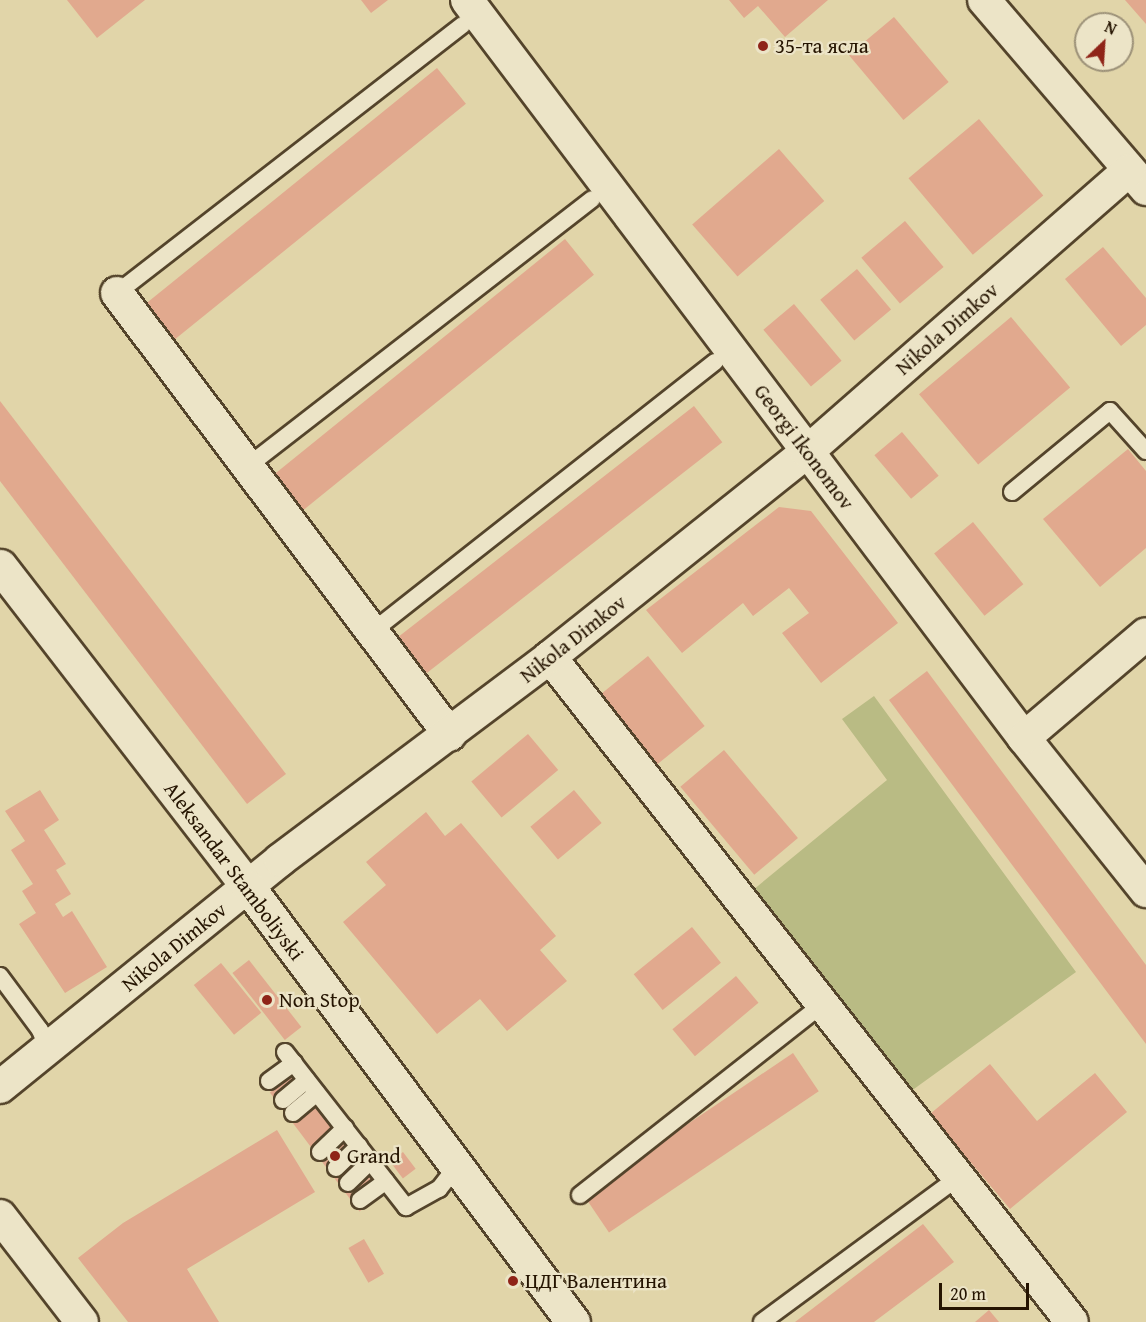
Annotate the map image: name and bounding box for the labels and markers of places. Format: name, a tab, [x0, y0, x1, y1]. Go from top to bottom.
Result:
place label: 35-та ясла	[775, 33, 869, 59]
marker: 35-та ясла	[756, 39, 770, 53]
place label: Non Stop	[279, 987, 360, 1013]
marker: Non Stop	[260, 993, 274, 1007]
place label: Grand	[347, 1143, 401, 1169]
marker: Grand	[328, 1149, 342, 1163]
place label: ЦДГ Валентина	[525, 1268, 667, 1294]
marker: ЦДГ Валентина	[506, 1274, 520, 1288]

